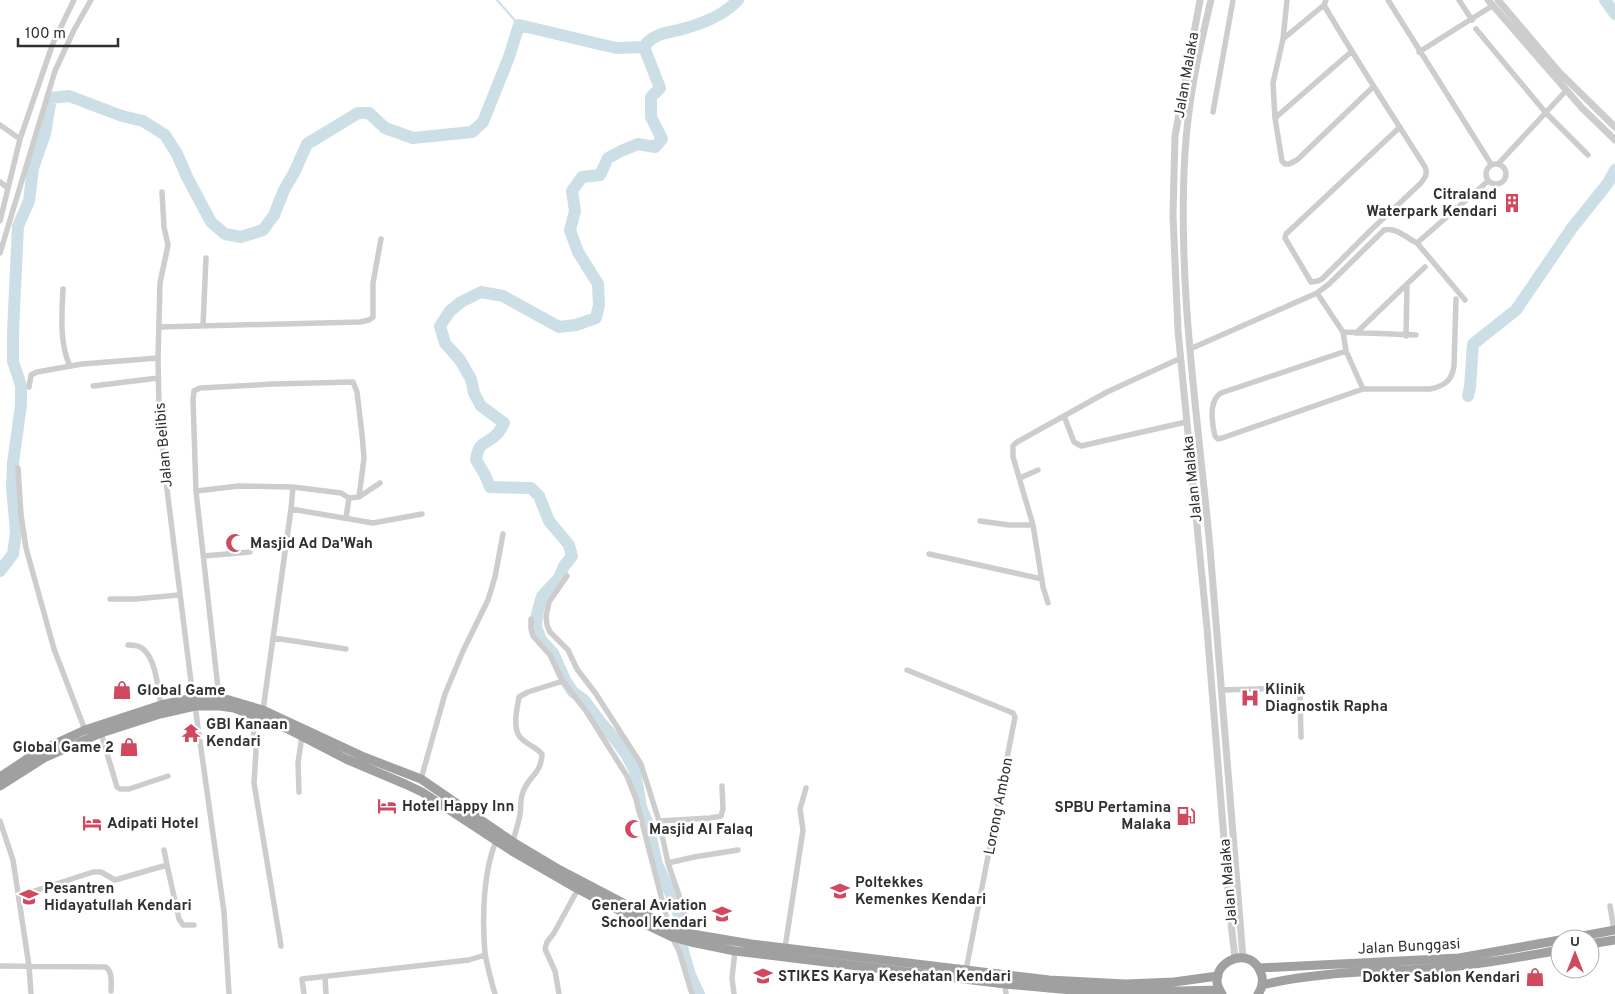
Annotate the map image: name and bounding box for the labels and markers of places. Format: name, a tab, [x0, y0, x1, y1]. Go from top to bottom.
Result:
place label: Citraland Waterpark Kendari	[1366, 186, 1497, 222]
building icon: Citraland Waterpark Kendari	[1501, 192, 1523, 214]
mosque icon: Masjid Ad Da'Wah	[224, 532, 246, 554]
place label: Masjid Ad Da'Wah	[250, 535, 373, 554]
shop icon: Global Game	[111, 679, 133, 701]
place label: Klinik Diagnostik Rapha	[1265, 681, 1388, 717]
place label: Global Game	[137, 682, 226, 701]
hospital icon: Klinik Diagnostik Rapha	[1239, 687, 1261, 709]
place label: GBI Kanaan Kendari	[206, 716, 288, 752]
temple icon: GBI Kanaan Kendari	[180, 722, 202, 744]
shop icon: Global Game 2	[118, 736, 140, 758]
place label: Global Game 2	[13, 739, 114, 758]
hotel icon: Hotel Happy Inn	[376, 795, 398, 817]
place label: Hotel Happy Inn	[402, 798, 514, 817]
place label: SPBU Pertamina Malaka	[1055, 799, 1171, 835]
fuel station icon: SPBU Pertamina Malaka	[1175, 805, 1197, 827]
hotel icon: Adipati Hotel	[81, 812, 103, 834]
place label: Adipati Hotel	[107, 815, 199, 834]
mosque icon: Masjid Al Falaq	[623, 818, 645, 840]
place label: Masjid Al Falaq	[649, 821, 753, 840]
place label: Poltekkes Kemenkes Kendari	[855, 874, 986, 910]
place label: Pesantren Hidayatullah Kendari	[44, 880, 192, 916]
school or university icon: Poltekkes Kemenkes Kendari	[829, 880, 851, 902]
school or university icon: Pesantren Hidayatullah Kendari	[18, 886, 40, 908]
place label: General Aviation School Kendari	[591, 897, 707, 933]
school or university icon: General Aviation School Kendari	[711, 903, 733, 925]
school or university icon: STIKES Karya Kesehatan Kendari	[752, 965, 774, 987]
shop icon: Dokter Sablon Kendari	[1524, 966, 1546, 988]
place label: STIKES Karya Kesehatan Kendari	[778, 968, 1011, 987]
place label: Dokter Sablon Kendari	[1362, 969, 1520, 988]

